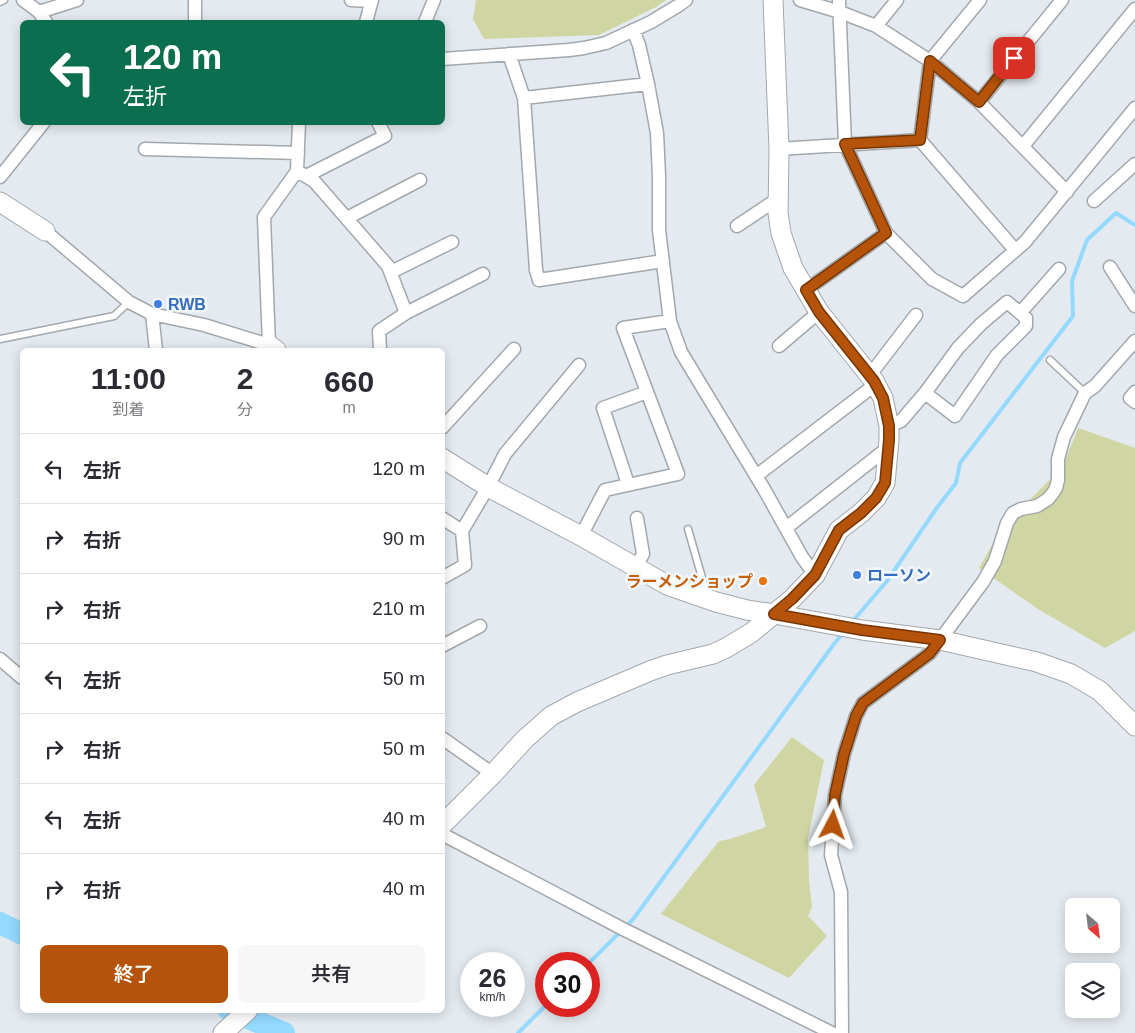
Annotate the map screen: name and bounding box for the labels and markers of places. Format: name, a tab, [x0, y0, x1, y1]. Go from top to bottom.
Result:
pin	[993, 37, 1035, 79]
place label: RWB	[168, 296, 206, 313]
marker: RWB	[152, 298, 164, 310]
place label: ローソン	[867, 567, 931, 584]
marker: ローソン	[851, 569, 863, 581]
place label: ラーメンショップ	[626, 573, 753, 590]
marker: ラーメンショップ	[757, 575, 769, 587]

